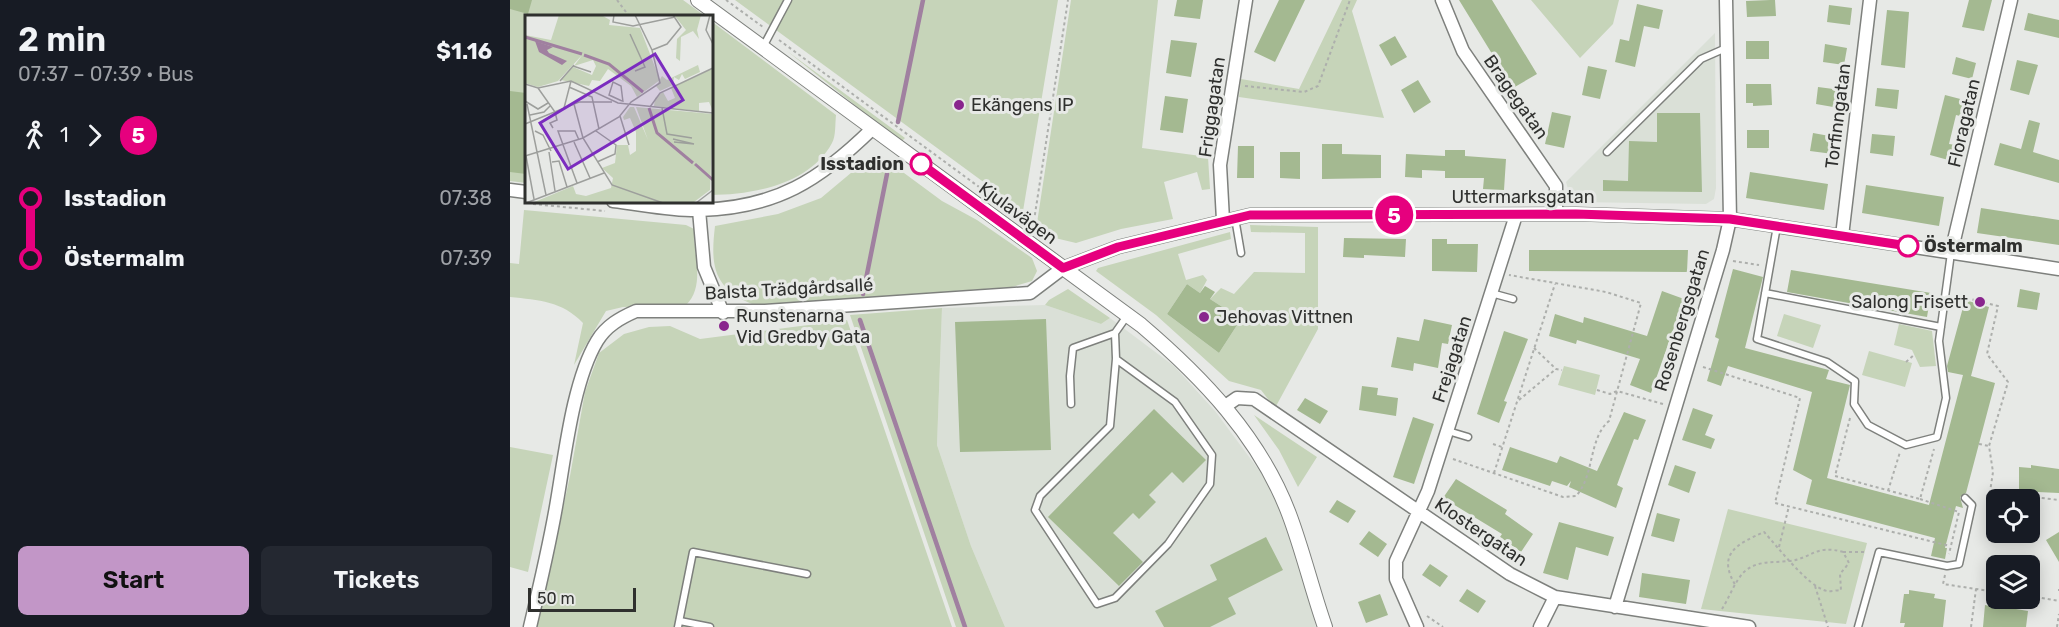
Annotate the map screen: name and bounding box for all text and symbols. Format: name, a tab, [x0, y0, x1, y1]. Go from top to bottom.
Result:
inset map	[525, 15, 712, 202]
text: 2 min	[18, 20, 106, 59]
text: $1.16	[436, 38, 492, 65]
street label: Bragegatan	[1479, 51, 1553, 143]
street label: Friggagatan	[1194, 55, 1230, 159]
text: 07:37 – 07:39 · Bus	[18, 62, 194, 86]
street label: Torfinngatan	[1821, 62, 1855, 170]
street label: Floragatan	[1943, 77, 1985, 169]
place label: Ekängens IP	[971, 94, 1074, 116]
marker: Ekängens IP	[952, 98, 966, 112]
icon: walk	[18, 119, 51, 152]
icon: forward	[78, 119, 111, 152]
text: 1	[60, 123, 69, 147]
text: 5	[132, 123, 145, 148]
place label: Isstadion	[820, 153, 904, 175]
marker: Isstadion	[910, 153, 932, 175]
street label: Kjulavägen	[974, 177, 1062, 249]
text: Isstadion	[64, 185, 166, 212]
text: 07:38	[439, 186, 492, 210]
street label: Uttermarksgatan	[1451, 186, 1595, 208]
line badge: 5	[1374, 196, 1414, 234]
text: 5	[1387, 203, 1401, 228]
marker: Östermalm	[1897, 235, 1919, 257]
place label: Östermalm	[1924, 235, 2023, 257]
text: Östermalm	[64, 245, 185, 272]
text: 07:39	[440, 246, 492, 270]
street label: Rosenbergsgatan	[1650, 246, 1714, 394]
street label: Balsta Trädgårdsallé	[704, 274, 874, 304]
place label: Salong Frisett	[1851, 291, 1968, 313]
marker: Salong Frisett	[1973, 295, 1987, 309]
place label: Runstenarna Vid Gredby Gata	[736, 305, 870, 348]
place label: Jehovas Vittnen	[1216, 306, 1353, 328]
marker: Jehovas Vittnen	[1197, 310, 1211, 324]
street label: Frejagatan	[1428, 313, 1476, 405]
marker: Runstenarna Vid Gredby Gata	[717, 319, 731, 333]
map controls	[1986, 489, 2040, 609]
button: locate	[1986, 489, 2040, 543]
street label: Klostergatan	[1431, 493, 1531, 571]
button: Start	[18, 546, 249, 615]
button: Tickets	[261, 546, 492, 615]
button: layers	[1986, 555, 2040, 609]
scale bar	[528, 585, 636, 612]
text: 50 m	[537, 589, 575, 608]

